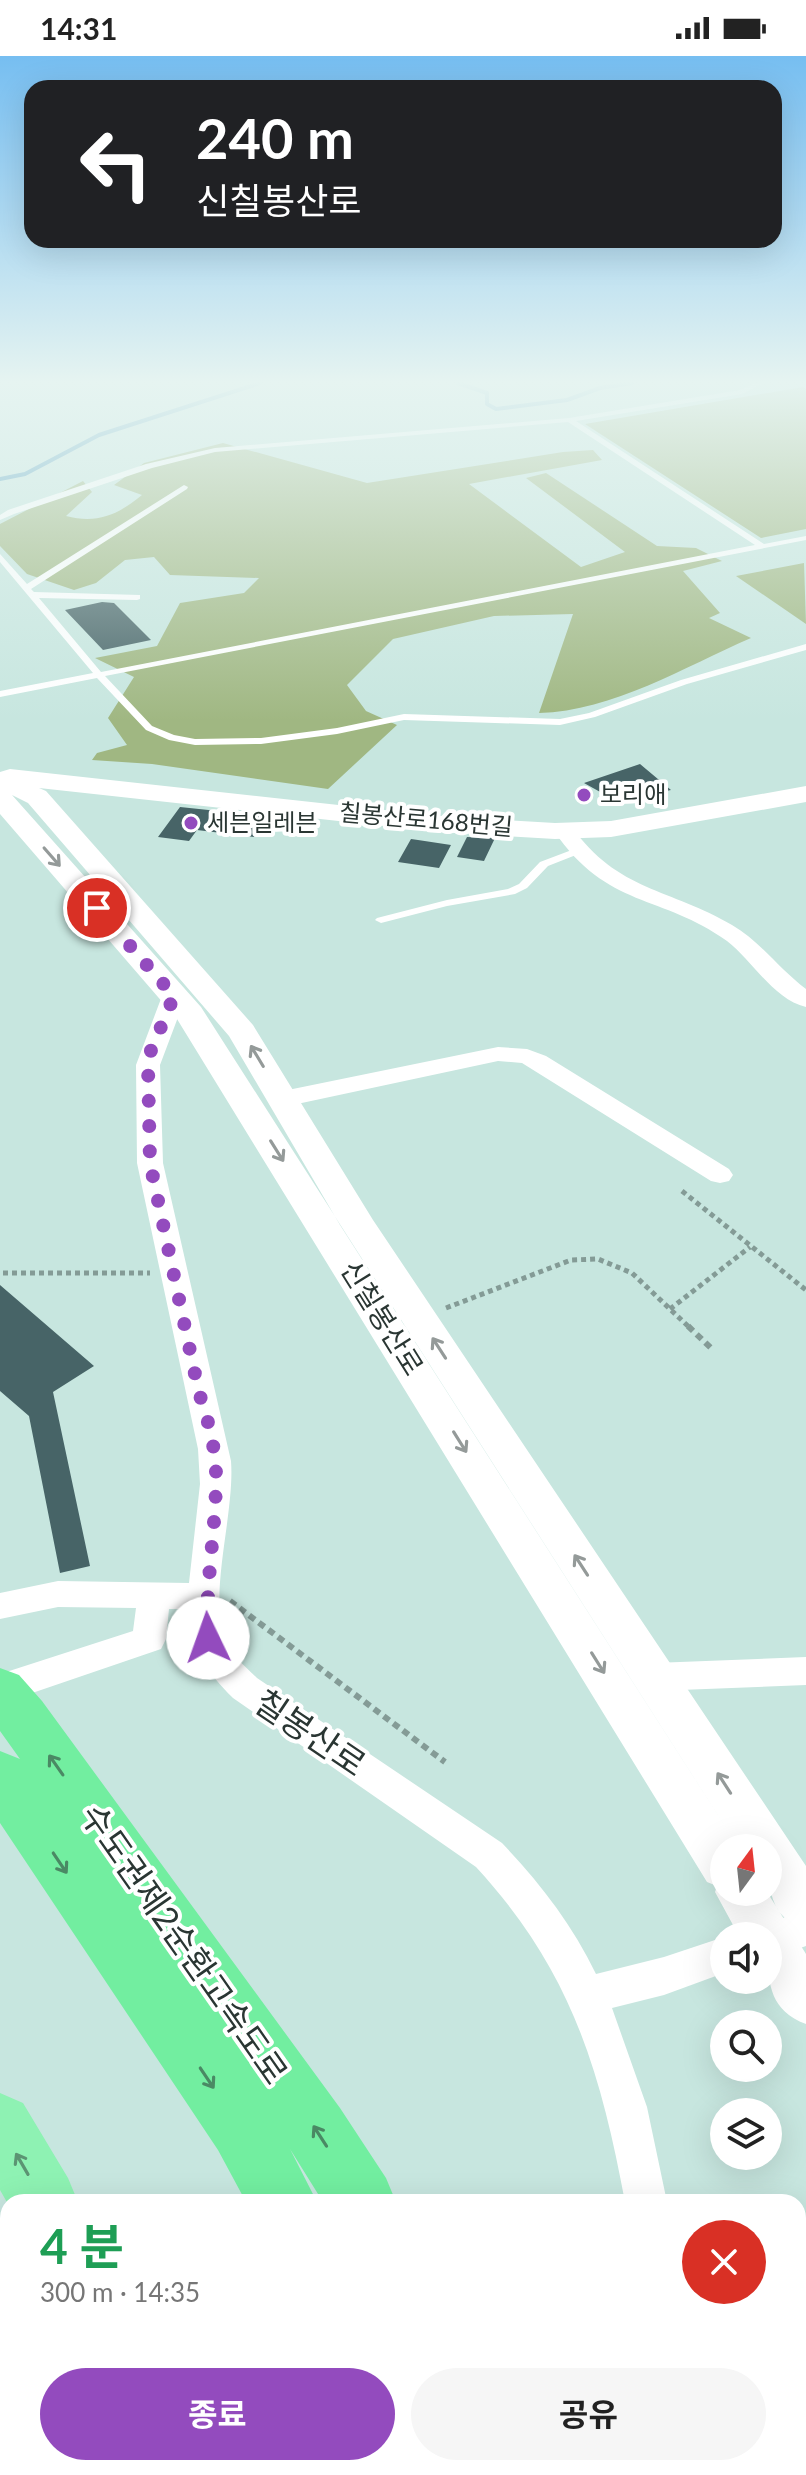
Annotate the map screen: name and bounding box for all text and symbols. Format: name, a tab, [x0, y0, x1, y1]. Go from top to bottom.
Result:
text: 14:31	[40, 10, 117, 46]
text: 240 m	[196, 104, 354, 171]
icon: left	[64, 112, 168, 216]
text: 신칠봉산로	[196, 178, 362, 222]
place label: 보리애	[600, 779, 666, 808]
marker: 보리애	[575, 786, 593, 804]
street label: 칠봉산로168번길	[338, 796, 514, 841]
place label: 세븐일레븐	[207, 807, 317, 836]
marker: 세븐일레븐	[182, 814, 200, 832]
one-way arrow	[42, 846, 60, 866]
pin	[63, 874, 131, 942]
icon: arrive	[75, 886, 119, 930]
one-way arrow	[249, 1045, 265, 1068]
one-way arrow	[268, 1140, 285, 1162]
street label: 신칠봉산로	[334, 1254, 431, 1381]
one-way arrow	[430, 1337, 446, 1360]
one-way arrow	[453, 1430, 469, 1453]
one-way arrow	[573, 1555, 589, 1577]
position arrow	[166, 1596, 250, 1680]
one-way arrow	[590, 1651, 606, 1674]
street label: 칠봉산로	[248, 1680, 374, 1784]
one-way arrow	[48, 1754, 64, 1776]
one-way arrow	[715, 1772, 732, 1794]
street label: 수도권제2순환고속도로	[73, 1795, 297, 2091]
north arrow	[710, 1834, 782, 1906]
map controls	[710, 1834, 782, 2170]
one-way arrow	[52, 1852, 68, 1874]
button: sound	[710, 1922, 782, 1994]
button: search	[710, 2010, 782, 2082]
one-way arrow	[199, 2066, 215, 2088]
button: layers	[710, 2098, 782, 2170]
one-way arrow	[312, 2126, 329, 2148]
one-way arrow	[14, 2153, 30, 2176]
text: 4 분	[40, 2217, 124, 2274]
button: close	[682, 2220, 766, 2304]
text: 300 m · 14:35	[40, 2276, 200, 2308]
button: 종료	[40, 2368, 395, 2460]
button: 공유	[411, 2368, 766, 2460]

